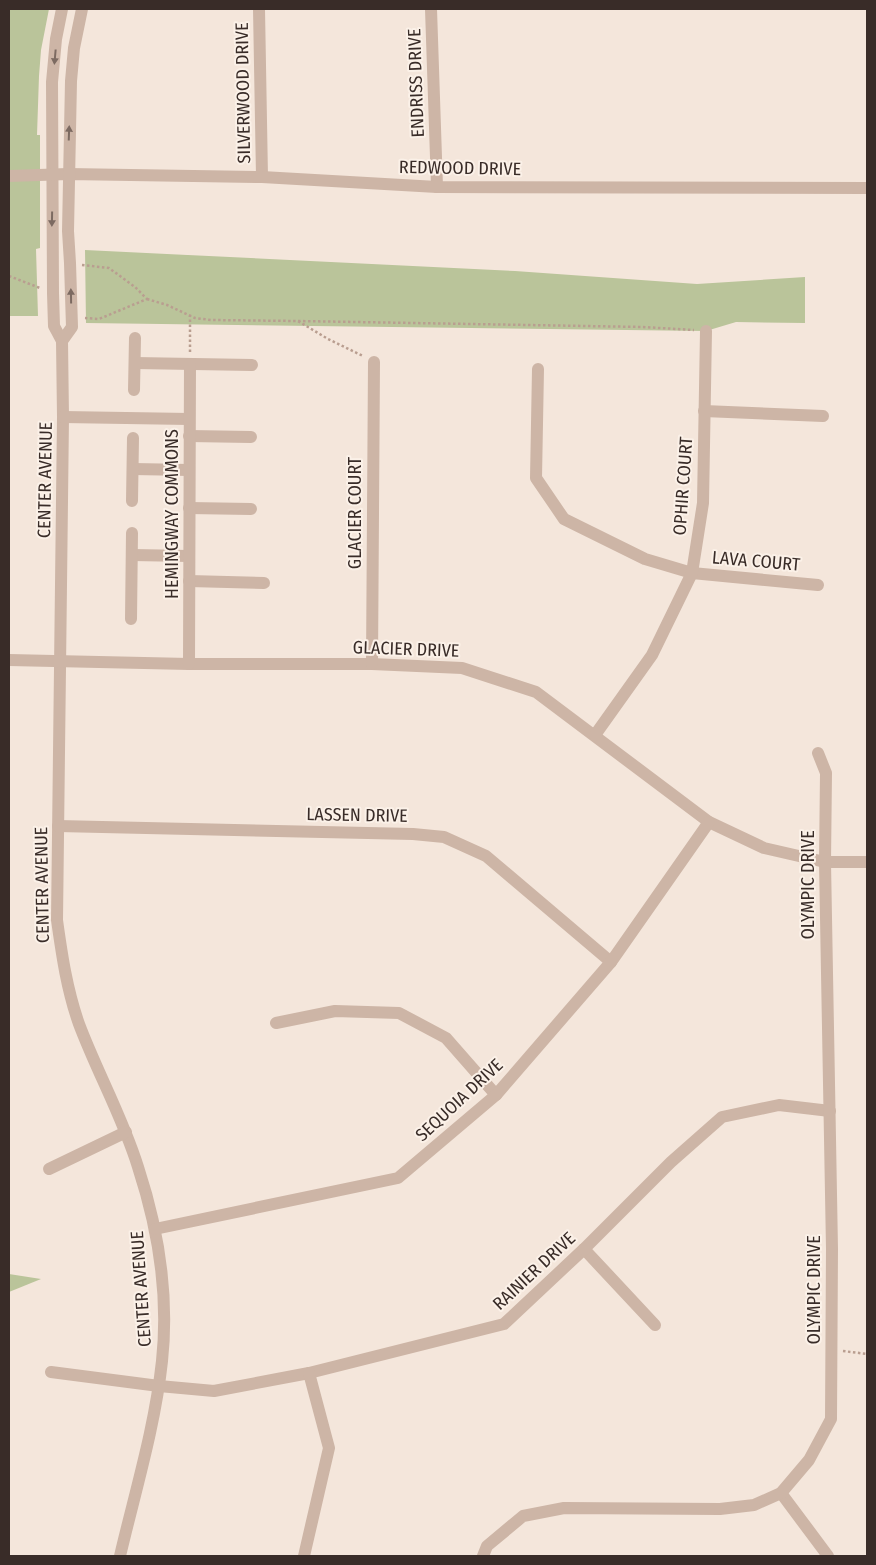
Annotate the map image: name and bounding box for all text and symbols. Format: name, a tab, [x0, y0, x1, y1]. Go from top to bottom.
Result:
street label: SILVERWOOD DRIVE	[231, 22, 255, 164]
street label: ENDRISS DRIVE	[403, 28, 429, 138]
one-way arrow	[50, 49, 58, 65]
one-way arrow	[66, 125, 74, 141]
street label: REDWOOD DRIVE	[399, 156, 521, 180]
one-way arrow	[48, 212, 56, 228]
one-way arrow	[67, 287, 75, 303]
street label: CENTER AVENUE	[33, 422, 57, 538]
street label: HEMINGWAY COMMONS	[161, 429, 183, 599]
street label: OPHIR COURT	[669, 435, 697, 536]
street label: GLACIER COURT	[344, 456, 366, 569]
street label: LAVA COURT	[711, 546, 802, 576]
street label: GLACIER DRIVE	[352, 636, 460, 662]
street label: LASSEN DRIVE	[306, 803, 408, 827]
street label: CENTER AVENUE	[30, 827, 54, 943]
street label: OLYMPIC DRIVE	[797, 830, 819, 940]
street label: SEQUOIA DRIVE	[411, 1054, 507, 1146]
street label: RAINIER DRIVE	[488, 1227, 580, 1315]
street label: CENTER AVENUE	[126, 1230, 156, 1348]
street label: OLYMPIC DRIVE	[803, 1235, 825, 1345]

